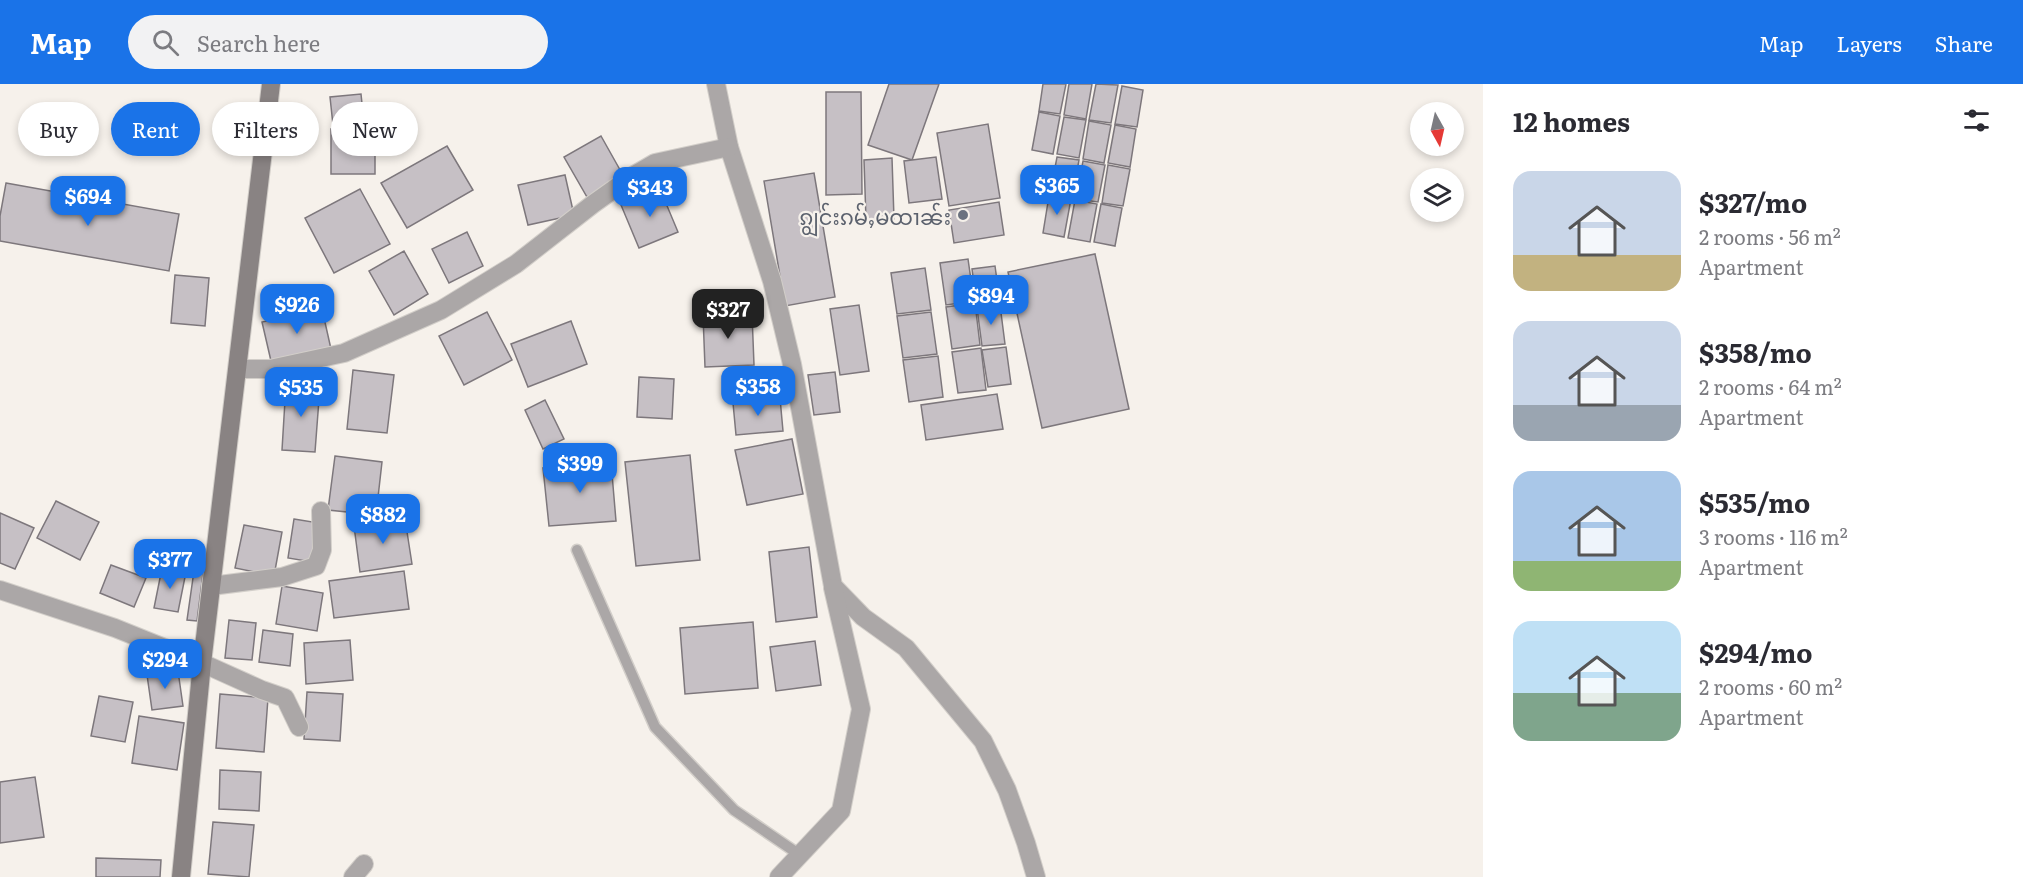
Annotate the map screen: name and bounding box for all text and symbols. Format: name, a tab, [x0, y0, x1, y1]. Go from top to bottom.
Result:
search box	[128, 15, 548, 69]
text: Map	[30, 21, 92, 63]
icon: search	[149, 26, 182, 59]
text: Search here	[197, 26, 320, 59]
text: Map	[1759, 27, 1804, 58]
text: Layers	[1837, 27, 1902, 58]
text: Share	[1935, 27, 1993, 58]
text: 12 homes	[1513, 101, 1630, 140]
chip: Buy	[18, 102, 99, 156]
chip: Rent	[111, 102, 200, 156]
chip: Filters	[212, 102, 319, 156]
chip: New	[331, 102, 418, 156]
north arrow	[1410, 102, 1464, 156]
map controls	[1410, 102, 1464, 222]
icon: filters	[1960, 104, 1993, 137]
pin: $365	[1021, 165, 1093, 216]
pin: $343	[614, 167, 686, 218]
button: layers	[1410, 168, 1464, 222]
text: $365	[1034, 169, 1080, 199]
text: $343	[627, 171, 673, 201]
pin: $694	[52, 176, 124, 227]
text: $694	[64, 180, 112, 210]
text: $327/mo	[1699, 182, 1807, 221]
icon: home	[1561, 195, 1633, 267]
place label: ၵျွင်းၵမ်ႇမထၢၼ်း	[799, 200, 951, 237]
marker: ၵျွင်းၵမ်ႇမထၢၼ်း	[956, 208, 970, 222]
text: 2 rooms · 56 m²	[1699, 221, 1841, 251]
text: Apartment	[1699, 251, 1804, 281]
pin: $894	[955, 275, 1027, 326]
text: $894	[967, 279, 1015, 309]
pin: $926	[261, 284, 333, 335]
text: $926	[274, 288, 320, 318]
pin: $327	[692, 289, 764, 340]
text: $327	[706, 293, 750, 323]
text: $358/mo	[1699, 332, 1812, 371]
icon: home	[1561, 345, 1633, 417]
pin: $358	[722, 366, 794, 417]
pin: $535	[265, 367, 337, 418]
text: $358	[735, 370, 781, 400]
text: $535	[279, 371, 323, 401]
text: 2 rooms · 64 m²	[1699, 371, 1842, 401]
text: Apartment	[1699, 401, 1804, 431]
pin: $399	[544, 443, 616, 494]
text: $399	[557, 447, 603, 477]
text: $535/mo	[1699, 482, 1810, 521]
pin: $882	[347, 494, 419, 545]
icon: home	[1561, 495, 1633, 567]
text: $882	[360, 498, 406, 528]
text: 3 rooms · 116 m²	[1699, 521, 1848, 551]
pin: $377	[134, 539, 206, 590]
text: $377	[148, 543, 192, 573]
text: Apartment	[1699, 551, 1804, 581]
text: $294/mo	[1699, 632, 1812, 671]
pin: $294	[129, 639, 201, 690]
text: $294	[142, 643, 188, 673]
icon: home	[1561, 645, 1633, 717]
text: 2 rooms · 60 m²	[1699, 671, 1842, 701]
text: Apartment	[1699, 701, 1804, 731]

